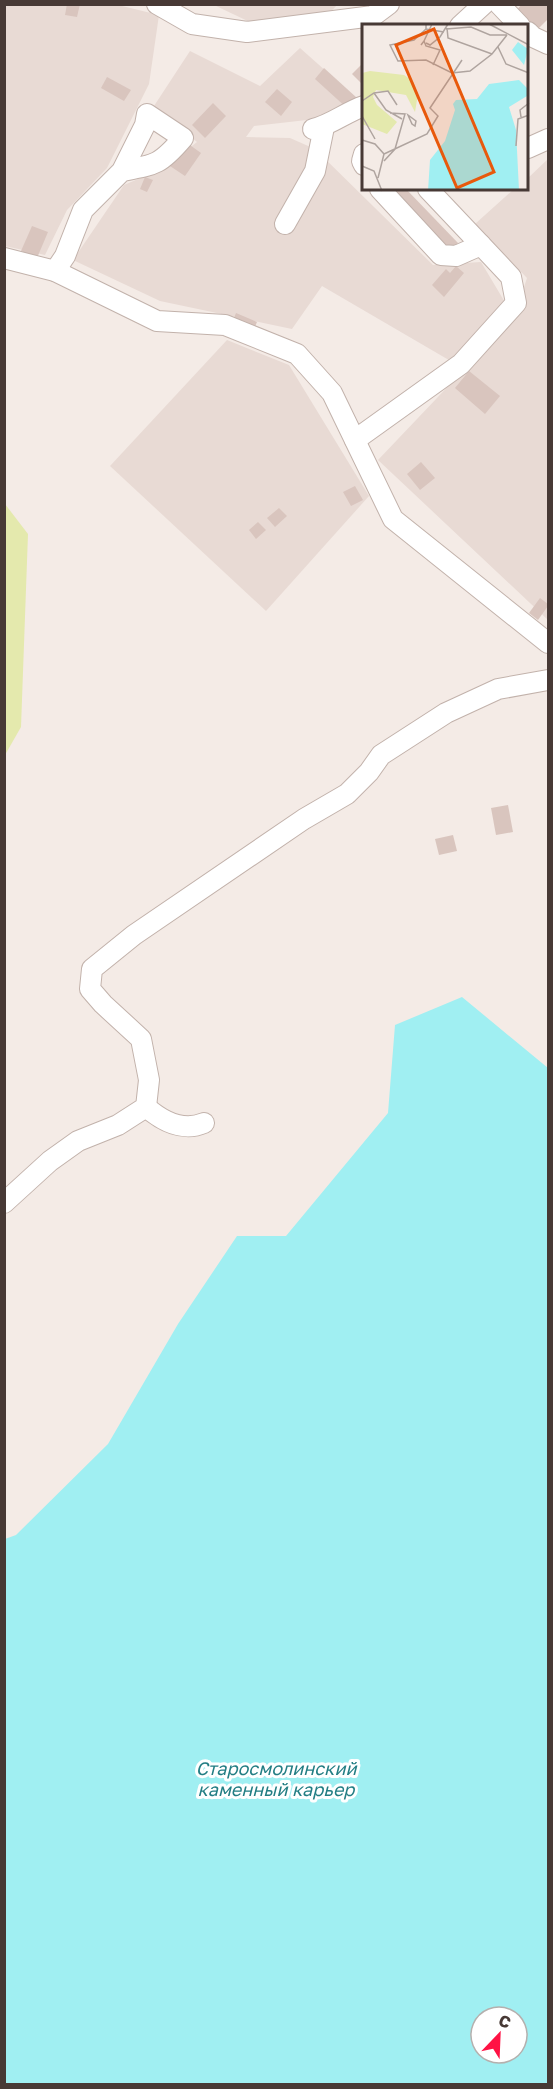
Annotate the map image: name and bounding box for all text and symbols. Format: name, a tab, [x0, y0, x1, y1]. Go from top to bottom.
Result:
inset map	[362, 24, 529, 190]
water label: Старосмолинский каменный карьер	[196, 1757, 357, 1800]
north arrow	[469, 2005, 529, 2065]
text: С	[496, 2010, 514, 2033]

